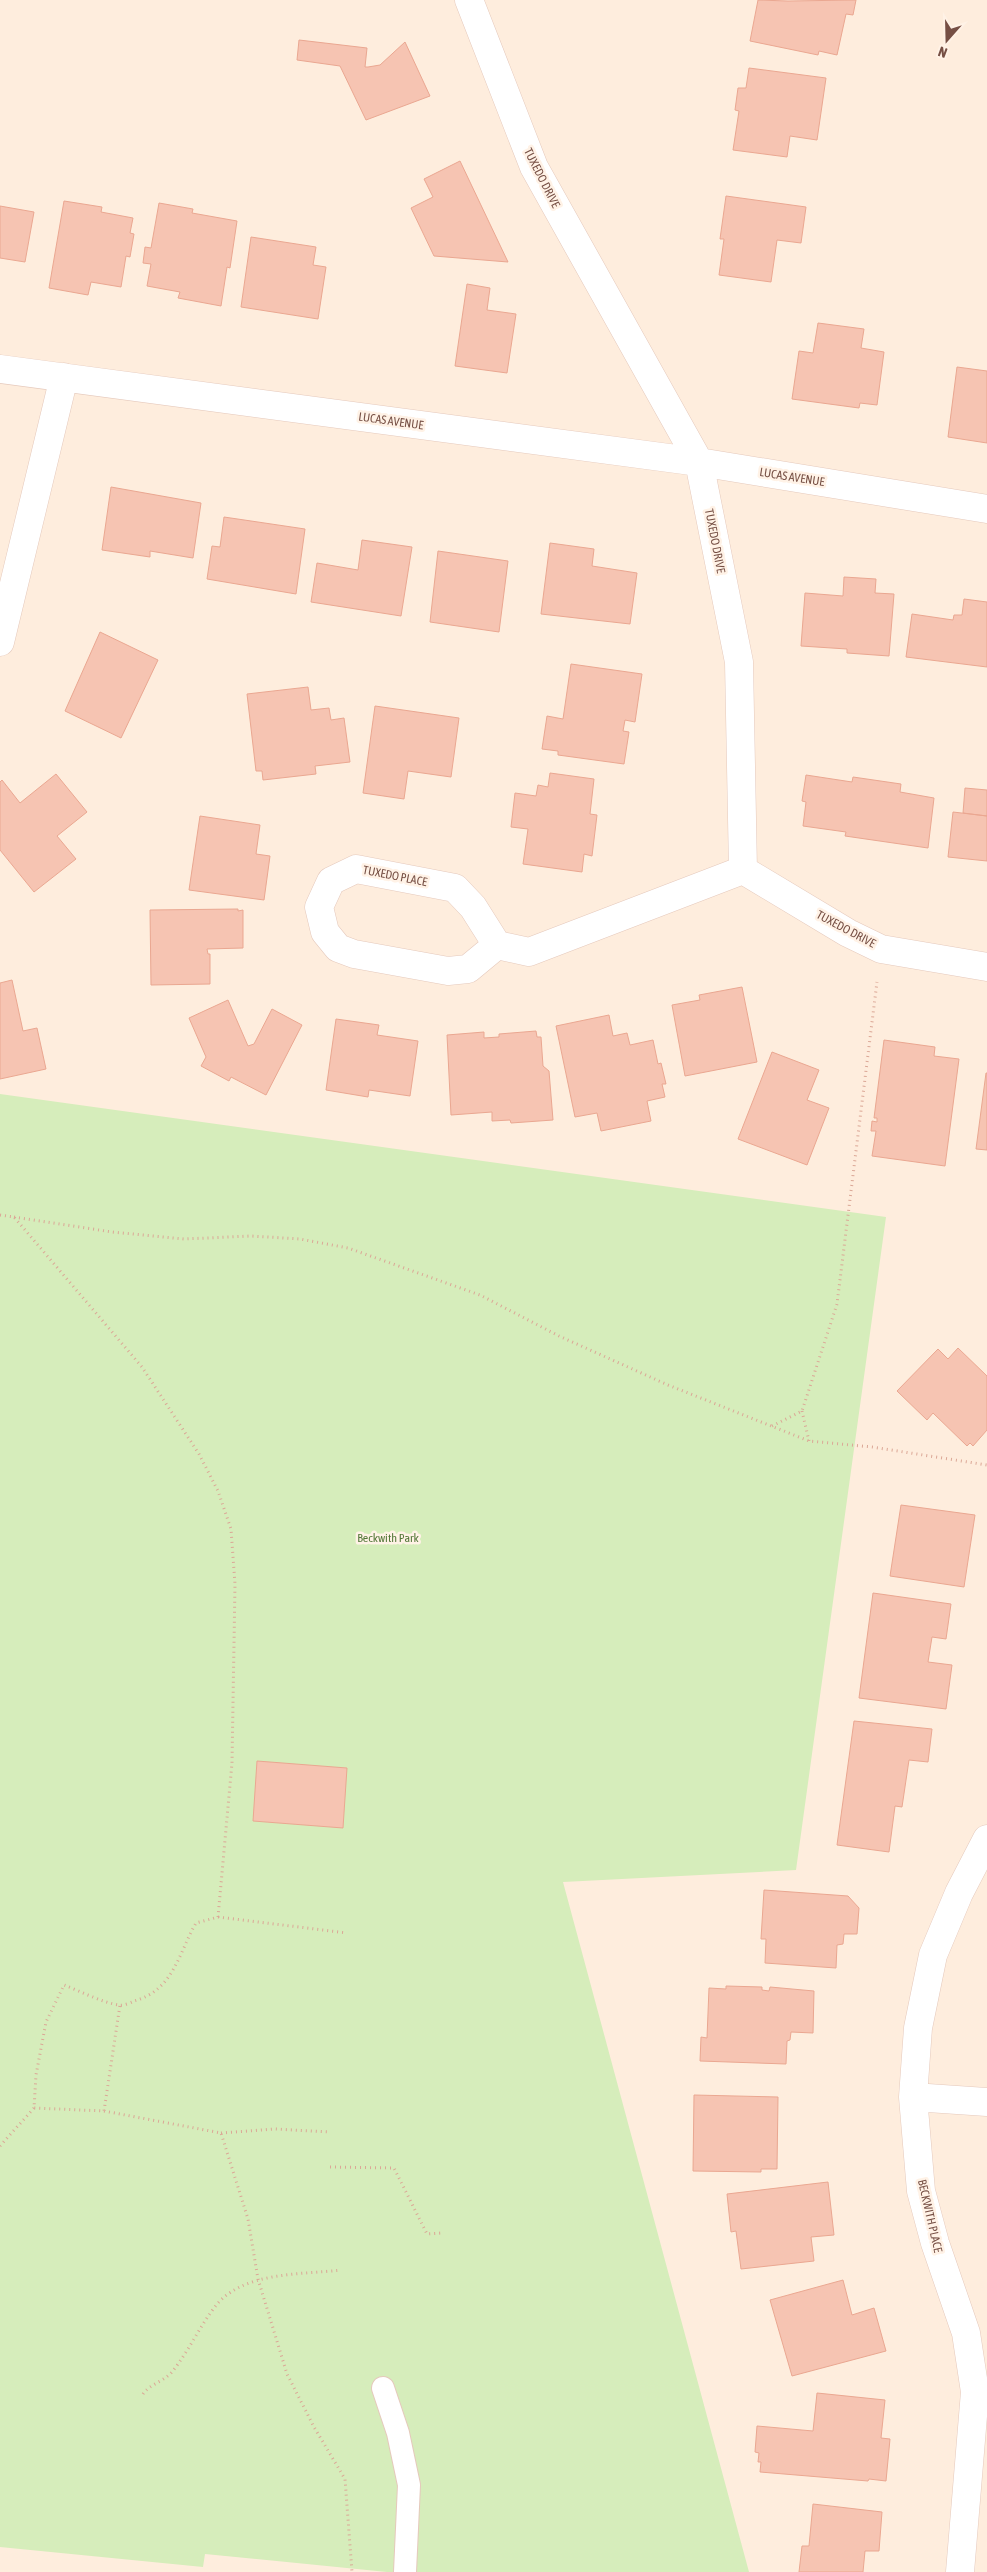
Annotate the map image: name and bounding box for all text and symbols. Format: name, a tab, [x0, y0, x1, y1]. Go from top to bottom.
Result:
north arrow	[922, 15, 972, 65]
text: N	[936, 43, 949, 61]
street label: TUXEDO DRIVE	[521, 146, 563, 210]
street label: LUCAS AVENUE	[358, 410, 424, 432]
street label: LUCAS AVENUE	[759, 465, 825, 489]
street label: TUXEDO DRIVE	[702, 508, 728, 574]
street label: TUXEDO PLACE	[362, 863, 428, 889]
street label: TUXEDO DRIVE	[814, 908, 878, 950]
park label: Beckwith Park	[357, 1531, 420, 1545]
street label: BECKWITH PLACE	[915, 2178, 945, 2254]

